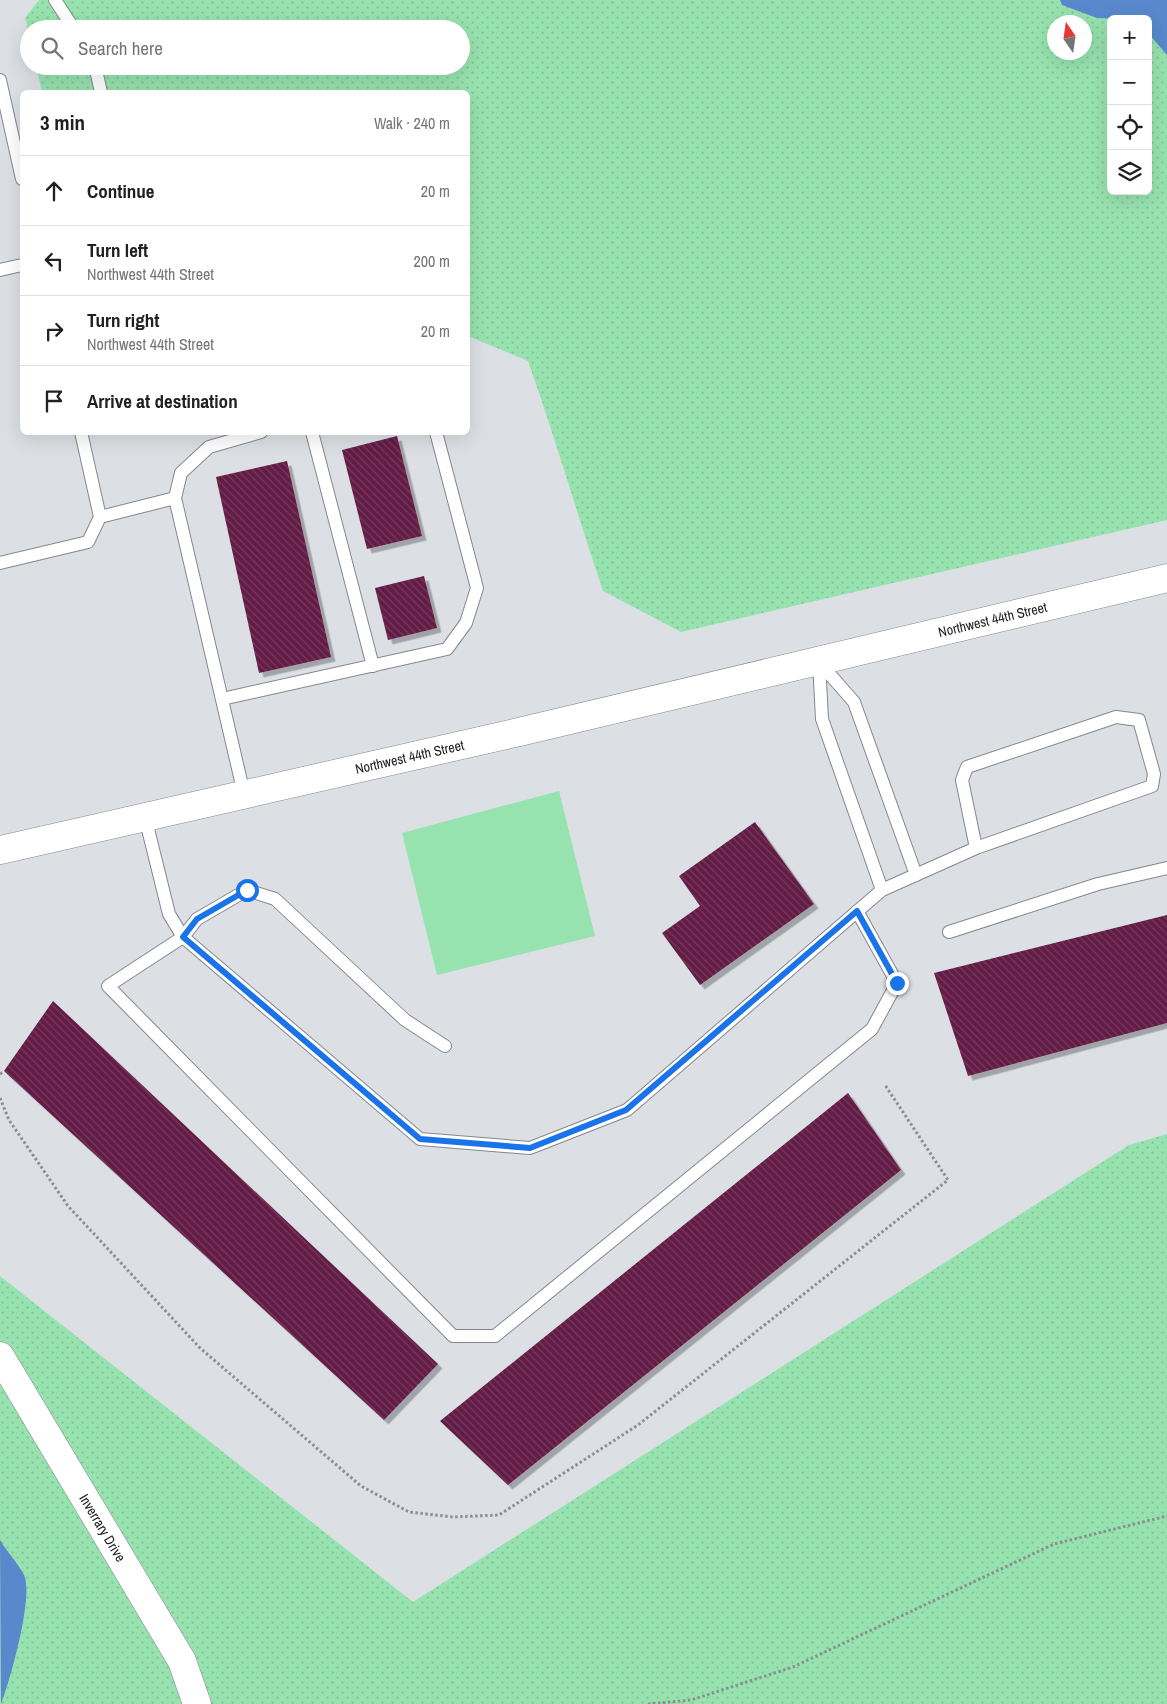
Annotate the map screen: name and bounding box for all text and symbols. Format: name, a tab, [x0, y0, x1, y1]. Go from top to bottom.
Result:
north arrow	[1047, 15, 1092, 60]
map controls	[1107, 15, 1152, 195]
button: +	[1107, 15, 1152, 60]
search box	[20, 20, 470, 75]
icon: search	[38, 34, 66, 62]
text: Search here	[78, 35, 163, 61]
button: −	[1107, 60, 1152, 105]
button: locate	[1107, 105, 1152, 150]
text: 3 min	[40, 108, 85, 137]
text: Walk · 240 m	[374, 112, 450, 134]
button: layers	[1107, 150, 1152, 195]
icon: ahead	[40, 177, 68, 205]
text: Continue	[87, 178, 155, 204]
text: 20 m	[421, 180, 450, 202]
text: Turn left	[87, 237, 148, 263]
icon: left	[40, 247, 68, 275]
text: 200 m	[414, 250, 450, 272]
text: Northwest 44th Street	[87, 263, 214, 285]
text: Turn right	[87, 307, 159, 333]
icon: right	[40, 317, 68, 345]
text: 20 m	[421, 320, 450, 342]
text: Northwest 44th Street	[87, 333, 214, 355]
icon: arrive	[40, 387, 68, 415]
text: Arrive at destination	[87, 388, 238, 414]
street label: Northwest 44th Street	[936, 598, 1049, 641]
street label: Northwest 44th Street	[353, 736, 466, 778]
route start	[236, 879, 259, 902]
route end	[886, 972, 909, 995]
street label: Inverrary Drive	[75, 1490, 130, 1565]

